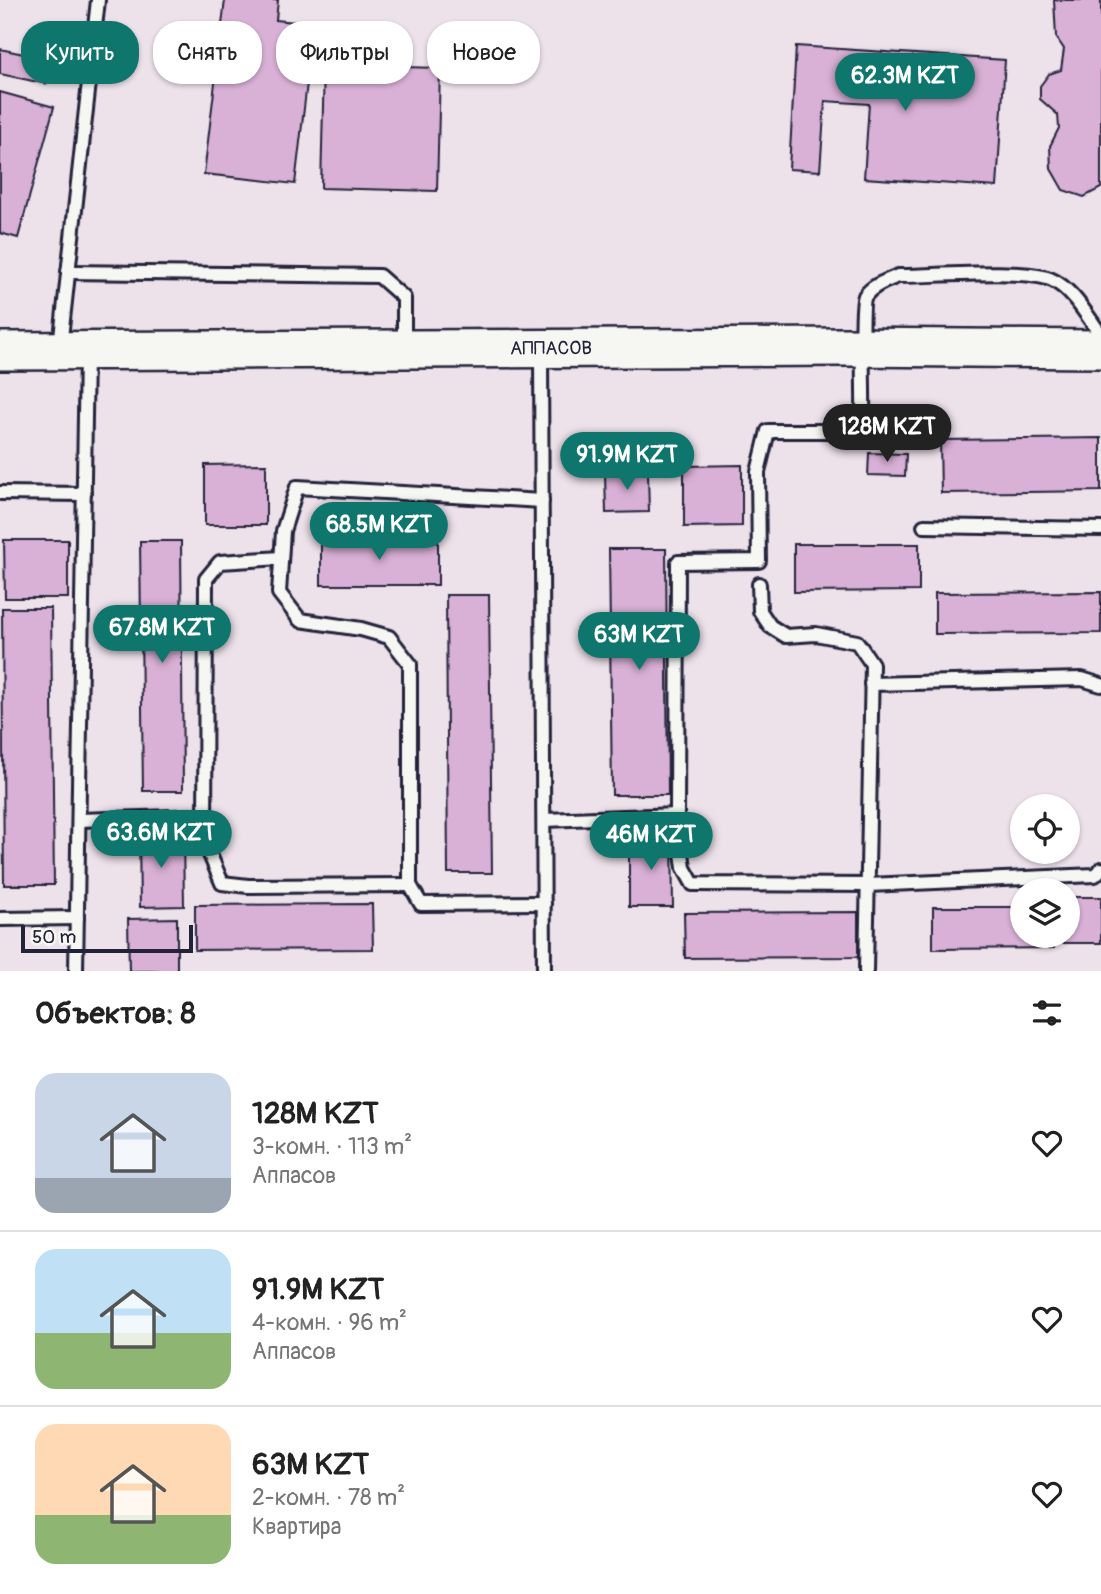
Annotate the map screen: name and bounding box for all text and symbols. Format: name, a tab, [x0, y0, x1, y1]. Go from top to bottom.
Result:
chip: Купить	[21, 21, 139, 84]
chip: Снять	[153, 21, 262, 84]
chip: Фильтры	[276, 21, 413, 84]
chip: Новое	[427, 21, 540, 84]
pin: 62.3M KZT	[825, 54, 985, 113]
text: 62.3M KZT	[851, 61, 959, 90]
street label: АППАСОВ	[510, 336, 592, 361]
pin: 128M KZT	[815, 405, 959, 464]
text: 128M KZT	[838, 412, 936, 441]
pin: 91.9M KZT	[547, 433, 707, 492]
text: 91.9M KZT	[576, 440, 678, 469]
pin: 68.5M KZT	[299, 503, 459, 562]
text: 68.5M KZT	[326, 510, 432, 539]
pin: 67.8M KZT	[82, 606, 242, 665]
pin: 63M KZT	[574, 612, 704, 672]
text: 67.8M KZT	[109, 613, 215, 642]
text: 63M KZT	[594, 620, 684, 649]
map controls	[1010, 794, 1080, 948]
button: locate	[1010, 794, 1080, 864]
pin: 63.6M KZT	[81, 810, 241, 870]
pin: 46M KZT	[586, 812, 716, 872]
text: 63.6M KZT	[107, 818, 215, 847]
text: 46M KZT	[606, 820, 696, 849]
button: layers	[1010, 878, 1080, 948]
scale bar	[21, 922, 192, 954]
text: 50 m	[32, 925, 76, 949]
icon: filters	[1028, 994, 1066, 1032]
text: Объектов: 8	[35, 995, 196, 1032]
text: 128M KZT	[252, 1095, 379, 1132]
icon: home	[91, 1101, 175, 1185]
icon: heart	[1028, 1124, 1066, 1162]
text: 3-комн. · 113 m²	[252, 1132, 412, 1161]
text: Аппасов	[252, 1161, 336, 1190]
text: 91.9M KZT	[252, 1271, 385, 1308]
icon: home	[91, 1277, 175, 1361]
icon: heart	[1028, 1300, 1066, 1338]
text: 4-комн. · 96 m²	[252, 1308, 407, 1337]
text: Аппасов	[252, 1337, 336, 1366]
text: 63M KZT	[252, 1446, 370, 1483]
icon: home	[91, 1452, 175, 1536]
icon: heart	[1028, 1475, 1066, 1513]
text: 2-комн. · 78 m²	[252, 1483, 405, 1512]
text: Квартира	[252, 1512, 341, 1541]

